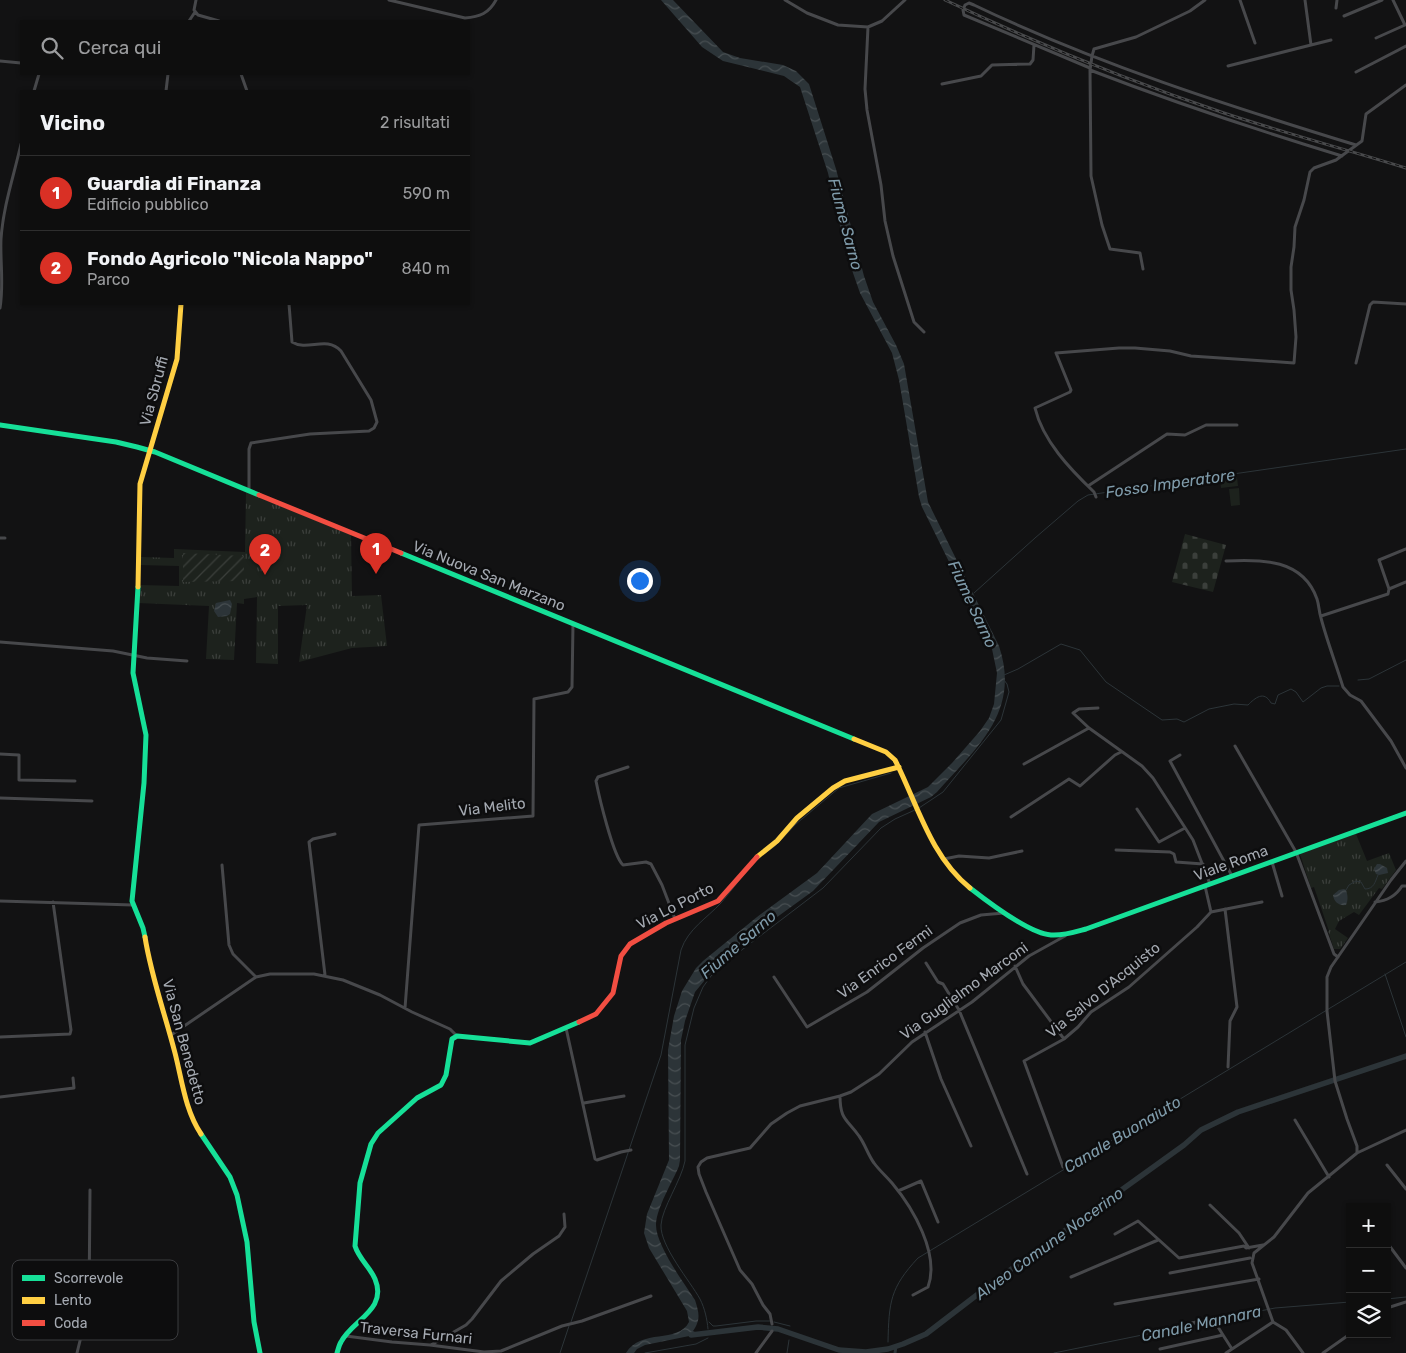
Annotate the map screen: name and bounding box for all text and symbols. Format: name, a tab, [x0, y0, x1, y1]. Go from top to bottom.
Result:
search box	[20, 20, 470, 75]
icon: search	[38, 34, 66, 62]
text: Cerca qui	[78, 36, 161, 59]
text: Vicino	[40, 110, 105, 135]
text: 2 risultati	[380, 113, 450, 132]
text: Guardia di Finanza	[87, 172, 261, 195]
water label: Fiume Sarno	[824, 176, 867, 272]
text: 1	[52, 184, 60, 203]
text: 590 m	[403, 184, 450, 203]
text: Edificio pubblico	[87, 195, 209, 214]
text: Fondo Agricolo "Nicola Nappo"	[87, 247, 373, 270]
text: 2	[51, 259, 61, 278]
text: 840 m	[402, 259, 450, 278]
text: Parco	[87, 270, 130, 289]
street label: Via Sbruffi	[136, 354, 172, 428]
water label: Fosso Imperatore	[1104, 465, 1236, 502]
pin: 1	[360, 533, 392, 574]
pin: 2	[249, 534, 281, 575]
street label: Via Nuova San Marzano	[410, 537, 568, 615]
water label: Fiume Sarno	[944, 557, 1001, 651]
your location	[627, 568, 653, 594]
street label: Via Melito	[457, 794, 527, 820]
street label: Viale Roma	[1192, 841, 1270, 885]
street label: Via Lo Porto	[633, 879, 717, 933]
water label: Fiume Sarno	[697, 906, 780, 982]
street label: Via Enrico Fermi	[834, 921, 936, 1003]
street label: Via Salvo D'Acquisto	[1042, 938, 1164, 1042]
street label: Via Guglielmo Marconi	[896, 939, 1032, 1043]
street label: Via San Benedetto	[159, 977, 209, 1107]
water label: Canale Buonaiuto	[1060, 1092, 1184, 1177]
water label: Alveo Comune Nocerino	[971, 1183, 1127, 1304]
map controls	[1346, 1203, 1391, 1338]
button: +	[1346, 1203, 1391, 1248]
button: −	[1346, 1248, 1391, 1293]
legend	[12, 1260, 178, 1340]
text: Scorrevole	[54, 1270, 123, 1287]
text: Lento	[54, 1292, 91, 1309]
button: layers	[1346, 1293, 1391, 1338]
water label: Canale Mannara	[1139, 1301, 1263, 1345]
text: Coda	[54, 1315, 87, 1332]
street label: Traversa Furnari	[359, 1318, 473, 1348]

